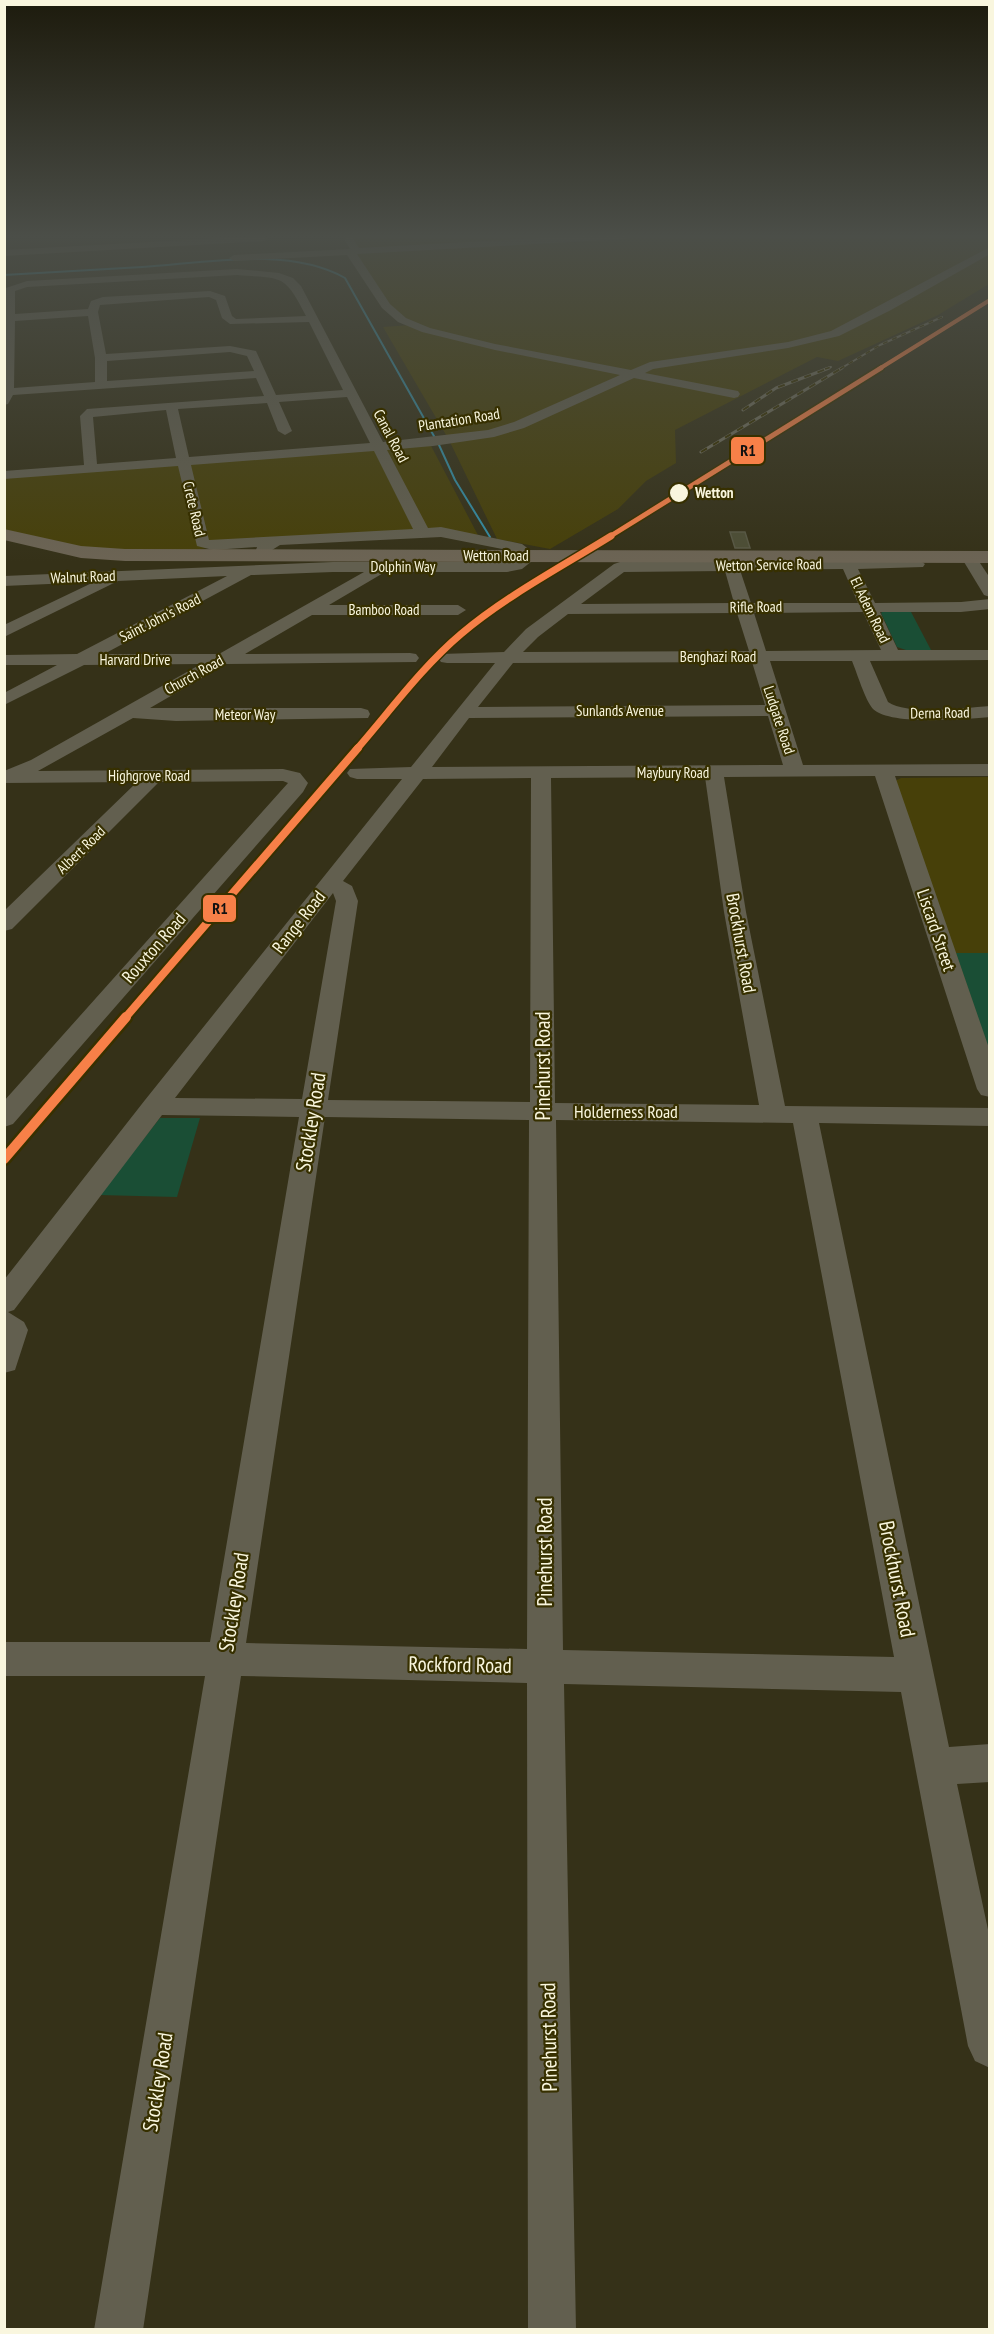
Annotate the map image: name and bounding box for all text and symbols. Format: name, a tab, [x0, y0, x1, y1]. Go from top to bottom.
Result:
street label: Plantation Road	[417, 404, 501, 435]
street label: Canal Road	[370, 406, 413, 466]
line badge: R1	[730, 436, 765, 465]
text: R1	[740, 440, 756, 460]
street label: Crete Road	[179, 479, 210, 538]
marker: Wetton	[668, 482, 690, 504]
place label: Wetton	[694, 483, 734, 502]
street label: Wetton Road	[463, 546, 529, 565]
street label: Wetton Service Road	[716, 554, 822, 575]
street label: Dolphin Way	[371, 557, 436, 576]
street label: Walnut Road	[50, 566, 116, 587]
street label: El Adem Road	[846, 574, 895, 646]
street label: Saint John's Road	[116, 589, 204, 646]
street label: Rifle Road	[730, 597, 782, 616]
street label: Bamboo Road	[348, 600, 420, 619]
street label: Benghazi Road	[680, 647, 756, 666]
street label: Harvard Drive	[99, 650, 171, 669]
street label: Church Road	[161, 651, 227, 699]
street label: Ludgate Road	[760, 683, 799, 756]
street label: Sunlands Avenue	[576, 701, 664, 720]
street label: Derna Road	[910, 702, 970, 723]
street label: Meteor Way	[215, 705, 276, 724]
street label: Maybury Road	[637, 763, 709, 782]
street label: Highgrove Road	[108, 766, 190, 785]
street label: Albert Road	[52, 822, 109, 878]
street label: Range Road	[267, 886, 330, 958]
street label: Liscard Street	[912, 886, 961, 974]
street label: Brockhurst Road	[721, 891, 762, 995]
line badge: R1	[202, 894, 237, 923]
text: R1	[212, 898, 228, 918]
street label: Rouxton Road	[117, 908, 190, 988]
street label: Pinehurst Road	[529, 1011, 556, 1121]
street label: Stockley Road	[289, 1070, 332, 1173]
street label: Holderness Road	[574, 1100, 678, 1123]
street label: Pinehurst Road	[531, 1497, 558, 1607]
street label: Brockhurst Road	[873, 1519, 922, 1639]
street label: Stockley Road	[212, 1550, 255, 1653]
street label: Rockford Road	[408, 1650, 512, 1679]
street label: Pinehurst Road	[534, 1982, 563, 2092]
street label: Stockley Road	[136, 2030, 179, 2133]

